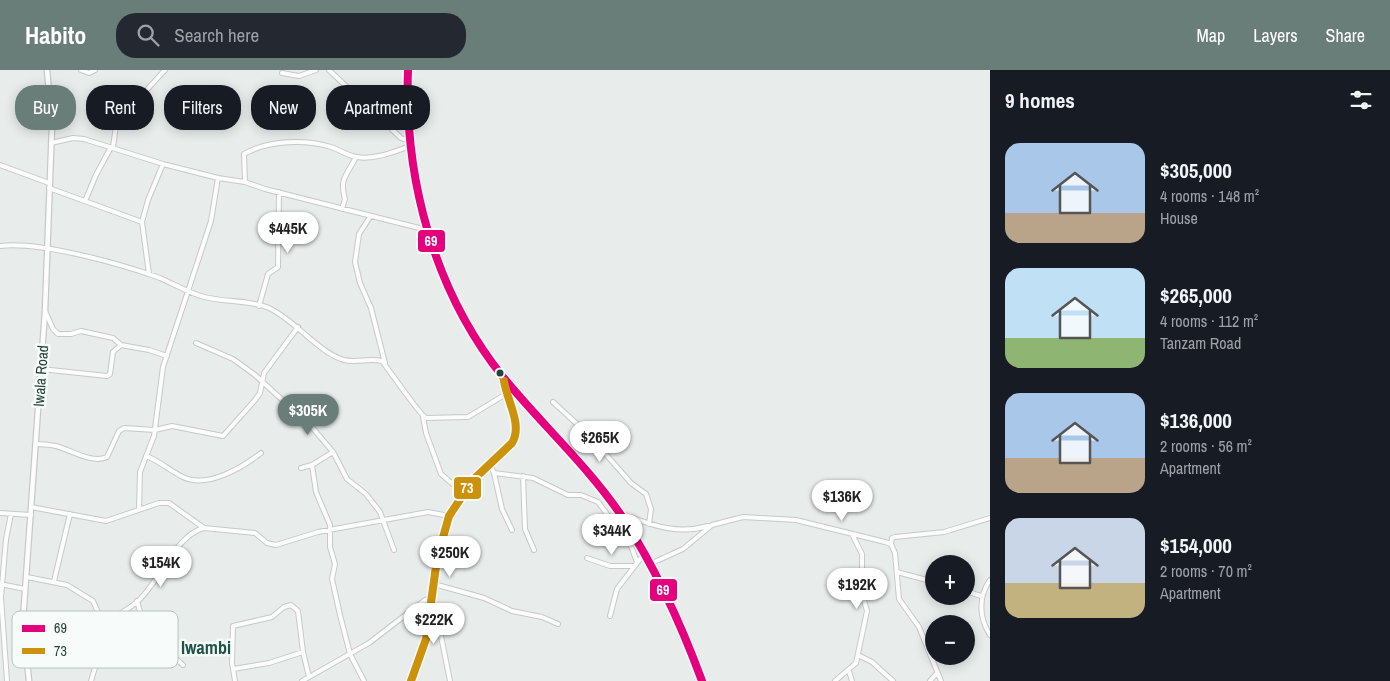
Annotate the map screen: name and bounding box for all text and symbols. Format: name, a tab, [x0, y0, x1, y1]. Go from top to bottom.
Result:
search box	[116, 13, 466, 58]
text: Habito	[25, 19, 86, 51]
icon: search	[134, 21, 162, 49]
text: Search here	[174, 22, 259, 48]
text: Map	[1197, 23, 1225, 48]
text: Layers	[1253, 23, 1298, 48]
text: Share	[1326, 23, 1365, 48]
chip: Buy	[15, 85, 76, 130]
chip: Rent	[86, 85, 154, 130]
chip: Filters	[164, 85, 241, 130]
chip: New	[251, 85, 316, 130]
chip: Apartment	[326, 85, 430, 130]
text: 9 homes	[1005, 86, 1075, 115]
icon: filters	[1347, 86, 1375, 114]
text: $305,000	[1160, 156, 1232, 185]
icon: home	[1045, 163, 1105, 223]
text: 4 rooms · 148 m²	[1160, 185, 1259, 207]
text: House	[1160, 207, 1198, 229]
pin: $445K	[253, 212, 323, 254]
text: $445K	[269, 217, 307, 239]
line badge: 69	[417, 229, 446, 253]
text: 69	[425, 232, 437, 250]
text: $265,000	[1160, 281, 1232, 310]
icon: home	[1045, 288, 1105, 348]
text: 4 rooms · 112 m²	[1160, 310, 1258, 332]
text: Tanzam Road	[1160, 332, 1241, 354]
street label: Iwala Road	[28, 345, 53, 407]
unlabelled marker	[495, 368, 505, 378]
pin: $305K	[273, 394, 343, 436]
text: $305K	[289, 399, 327, 421]
text: $136,000	[1160, 406, 1232, 435]
icon: home	[1045, 413, 1105, 473]
pin: $265K	[565, 420, 635, 463]
text: $265K	[581, 426, 619, 448]
text: 2 rooms · 56 m²	[1160, 435, 1252, 457]
text: Apartment	[1160, 457, 1221, 479]
line badge: 73	[453, 476, 482, 500]
text: 73	[461, 479, 473, 497]
pin: $136K	[807, 480, 877, 522]
text: $136K	[823, 485, 861, 507]
pin: $344K	[577, 514, 647, 556]
text: $344K	[593, 519, 631, 541]
text: $154,000	[1160, 531, 1232, 560]
pin: $250K	[415, 536, 485, 578]
icon: home	[1045, 538, 1105, 598]
text: $250K	[431, 541, 469, 563]
pin: $154K	[126, 546, 196, 588]
text: $154K	[142, 551, 180, 573]
map controls	[925, 555, 975, 665]
button: +	[925, 555, 975, 605]
text: 2 rooms · 70 m²	[1160, 560, 1252, 582]
pin: $192K	[822, 568, 892, 610]
text: $192K	[838, 573, 876, 595]
line badge: 69	[649, 578, 678, 602]
text: 69	[657, 581, 669, 599]
text: Apartment	[1160, 582, 1221, 604]
pin: $222K	[399, 602, 469, 645]
text: $222K	[415, 608, 453, 630]
legend	[12, 611, 178, 668]
button: −	[925, 615, 975, 665]
text: 69	[54, 619, 67, 637]
district label: Iwambi	[181, 635, 231, 660]
text: 73	[54, 642, 67, 660]

